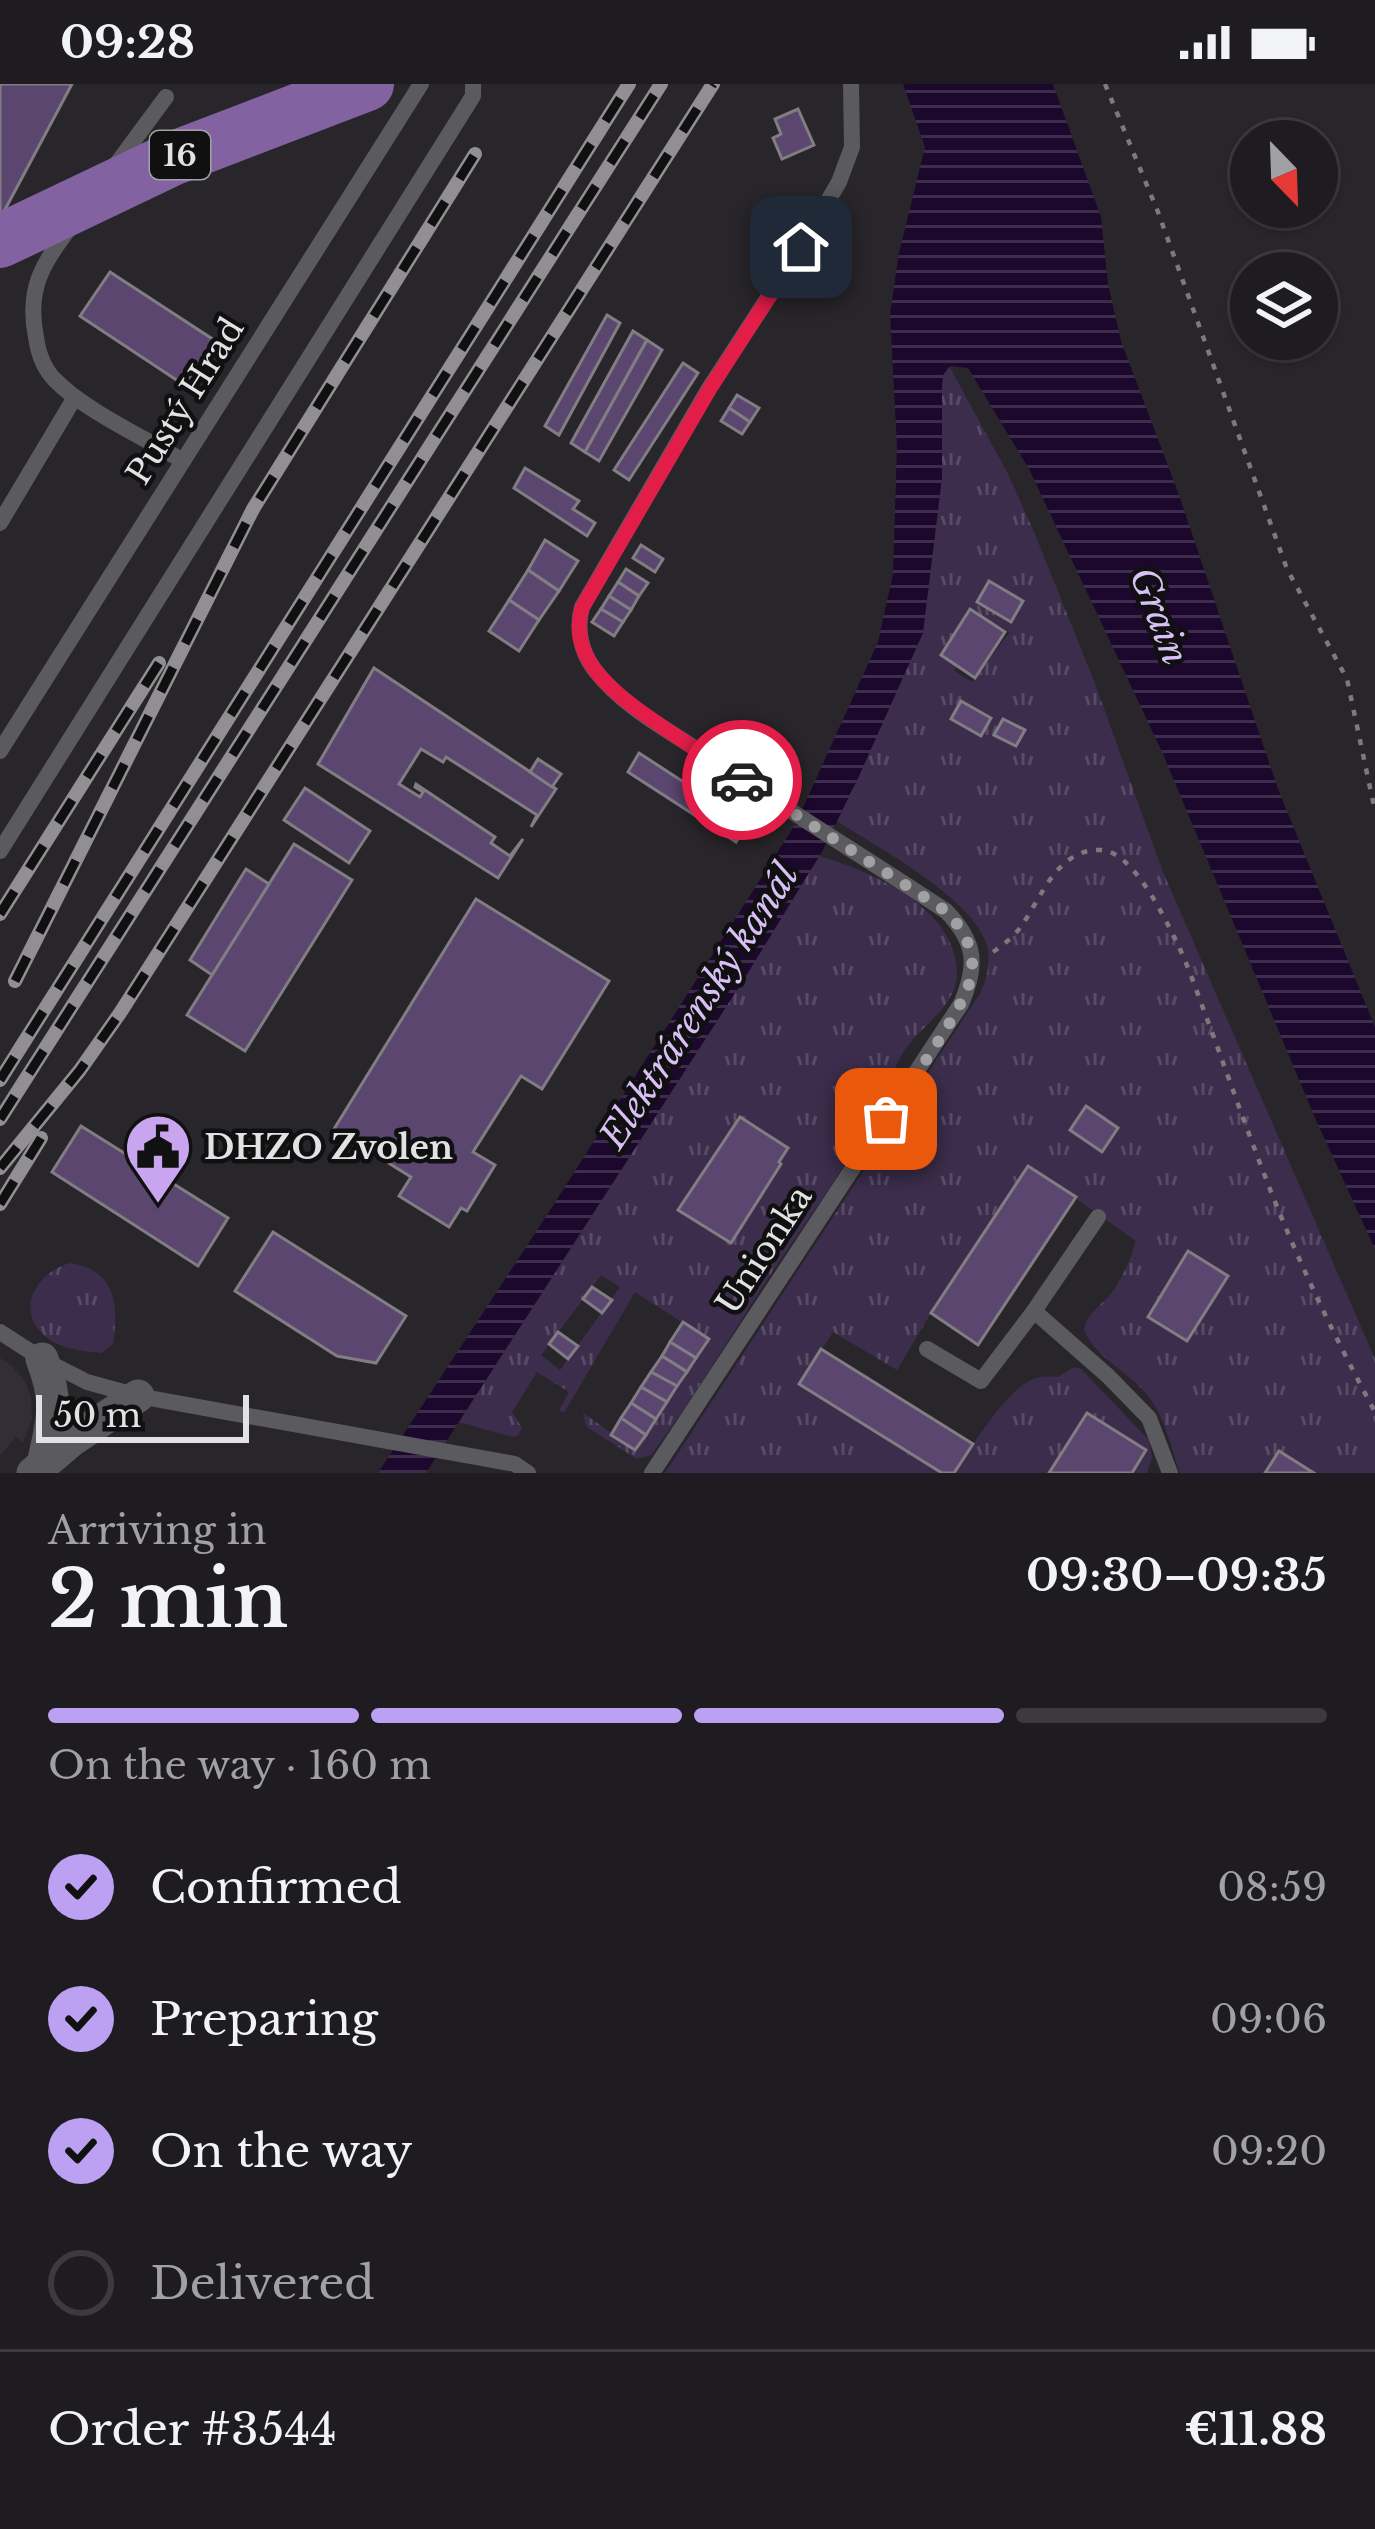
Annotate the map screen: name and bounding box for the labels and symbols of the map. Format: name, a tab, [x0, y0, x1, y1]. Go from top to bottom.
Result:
north arrow	[1230, 120, 1338, 228]
road number: 16	[150, 131, 210, 179]
pin	[750, 196, 852, 298]
street label: Pustý Hrad	[118, 310, 252, 492]
water label: Grain	[1120, 561, 1198, 671]
courier	[682, 720, 802, 840]
water label: Elektrárenský kanál	[589, 854, 808, 1158]
pin	[835, 1068, 937, 1170]
public building icon: DHZO Zvolen	[123, 1112, 193, 1206]
place label: DHZO Zvolen	[204, 1127, 453, 1168]
street label: Unionka	[708, 1178, 821, 1322]
scale bar	[36, 1389, 249, 1442]

